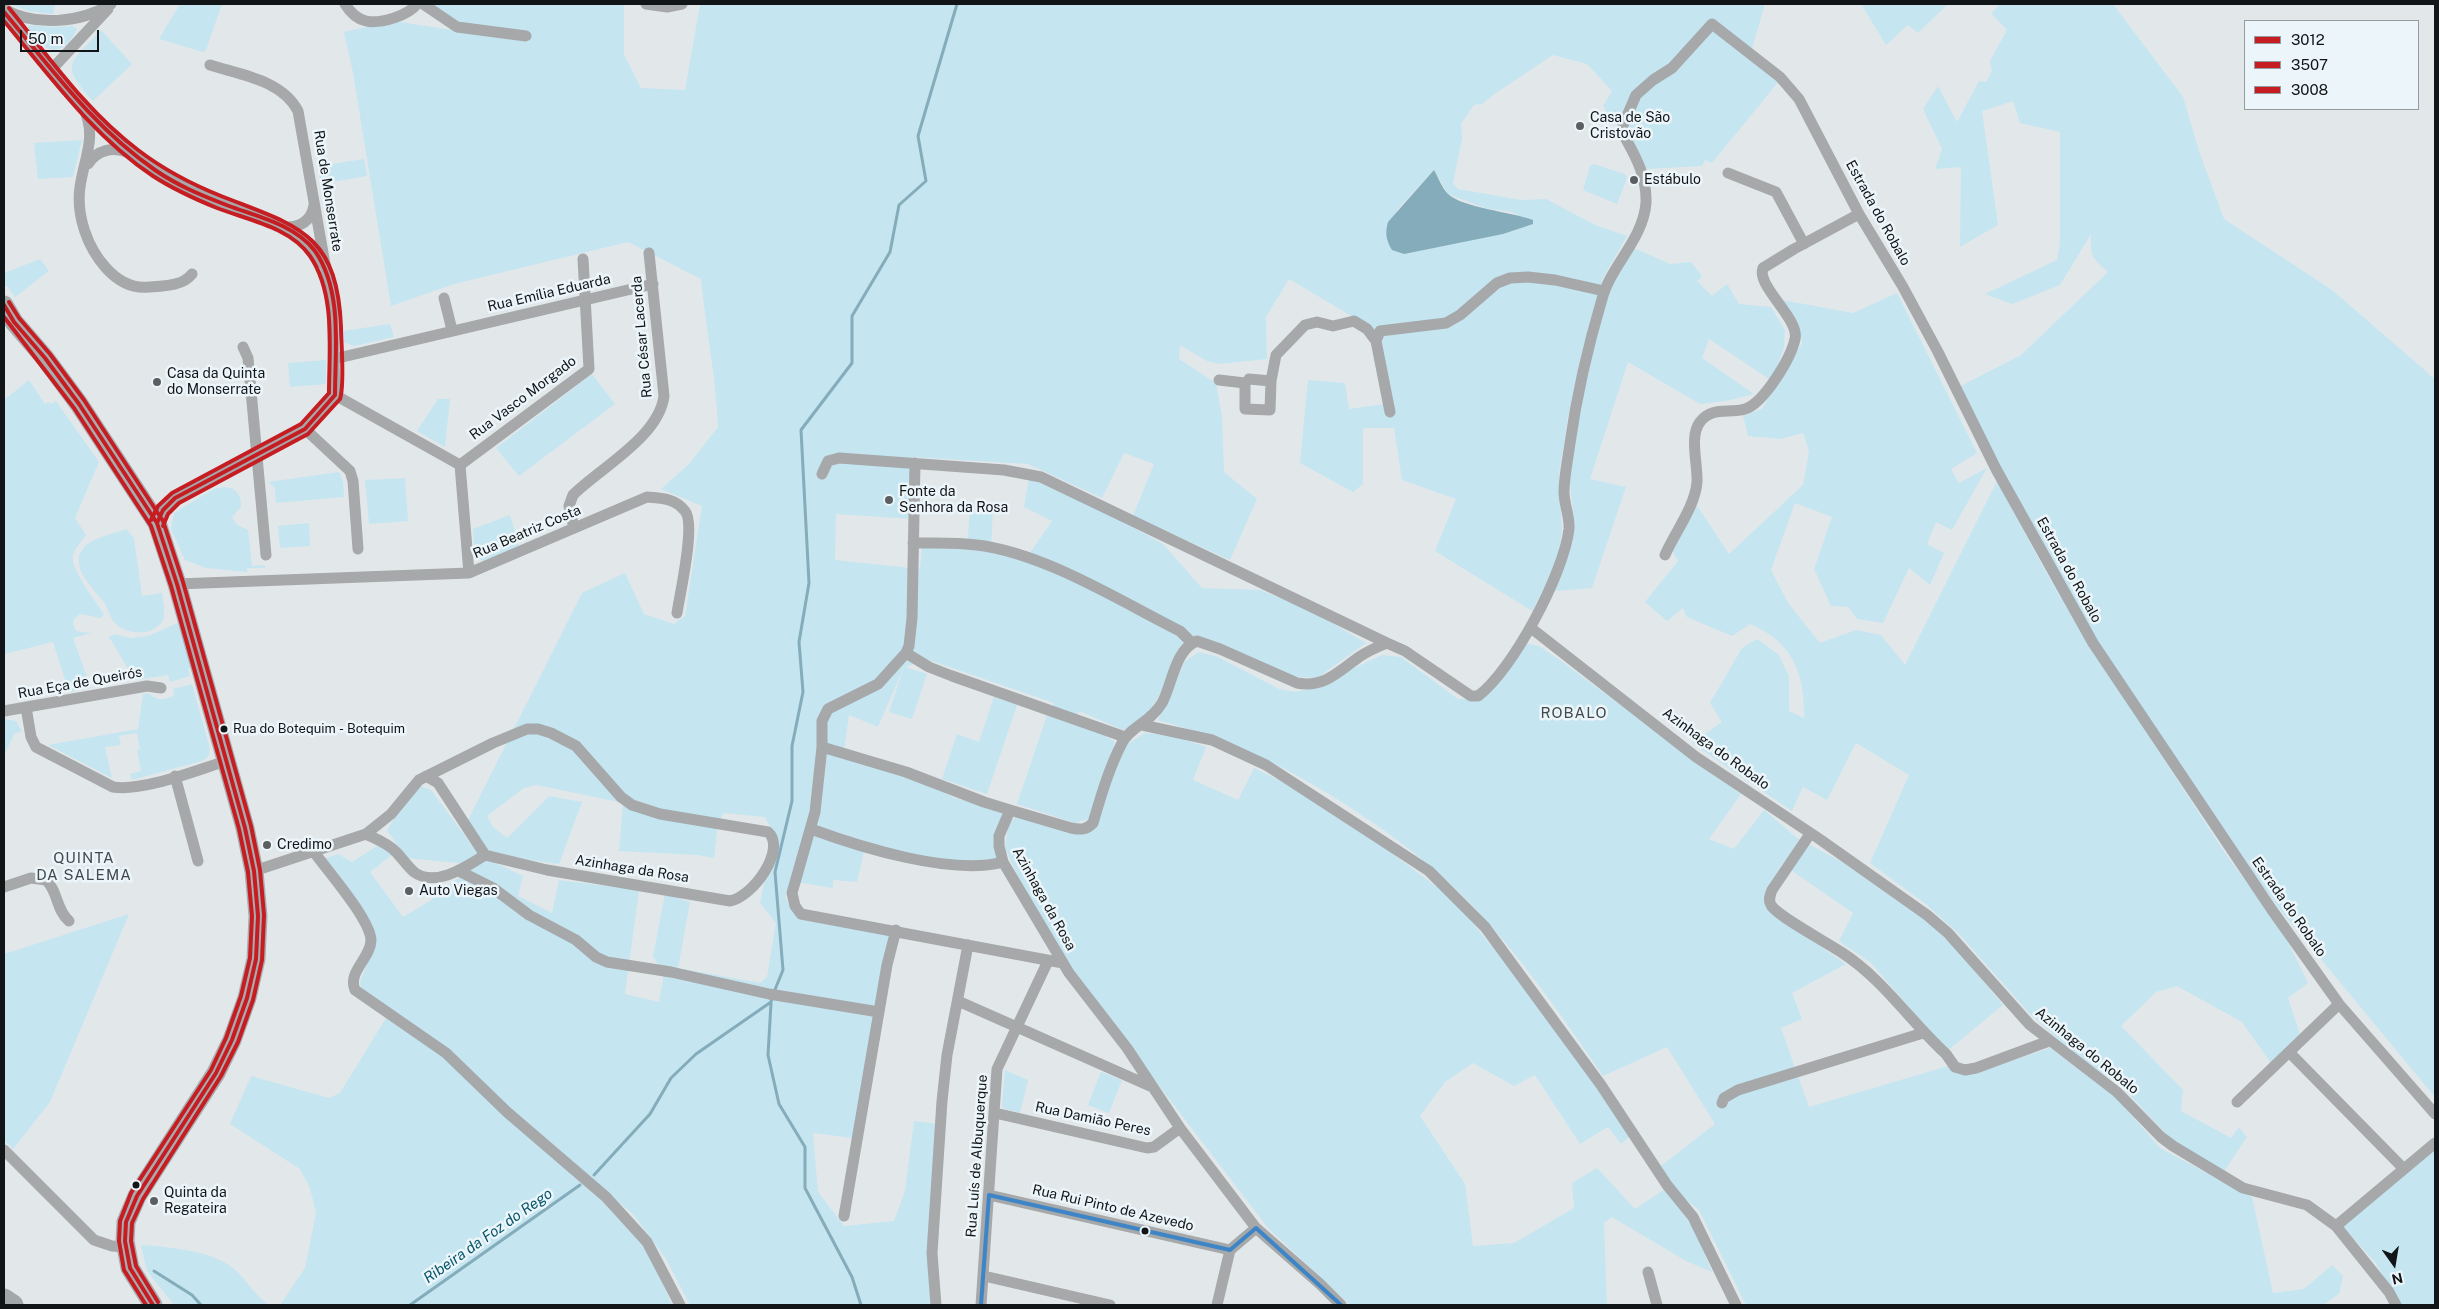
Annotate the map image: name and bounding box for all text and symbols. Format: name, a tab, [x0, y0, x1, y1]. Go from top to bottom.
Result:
scale bar	[22, 20, 101, 52]
legend	[2244, 20, 2419, 110]
text: 50 m	[28, 30, 63, 47]
text: 3012	[2291, 31, 2325, 48]
text: 3507	[2291, 56, 2328, 73]
text: 3008	[2291, 81, 2328, 98]
place label: Casa de São Cristovão	[1590, 110, 1670, 142]
marker: Casa de São Cristovão	[1574, 120, 1586, 132]
street label: Rua de Monserrate	[310, 129, 346, 253]
street label: Estrada do Robalo	[1842, 157, 1914, 269]
place label: Estábulo	[1644, 172, 1701, 188]
marker: Estábulo	[1628, 174, 1640, 186]
street label: Rua Emília Eduarda	[486, 271, 612, 315]
street label: Rua César Lacerda	[628, 275, 656, 399]
street label: Rua Vasco Morgado	[466, 352, 580, 444]
place label: Casa da Quinta do Monserrate	[167, 366, 265, 398]
marker: Casa da Quinta do Monserrate	[151, 376, 163, 388]
place label: Fonte da Senhora da Rosa	[899, 484, 1008, 516]
marker: Fonte da Senhora da Rosa	[883, 494, 895, 506]
street label: Rua Beatriz Costa	[471, 502, 583, 562]
street label: Estrada do Robalo	[2033, 514, 2105, 626]
street label: Rua Eça de Queirós	[17, 664, 143, 702]
district label: ROBALO	[1540, 704, 1608, 722]
street label: Azinhaga do Robalo	[1659, 704, 1773, 794]
place label: Rua do Botequim - Botequim	[233, 721, 405, 737]
marker: Rua do Botequim - Botequim	[219, 724, 229, 734]
place label: Credimo	[277, 837, 332, 853]
marker: Credimo	[261, 839, 273, 851]
street label: Azinhaga da Rosa	[1009, 845, 1079, 953]
district label: QUINTA DA SALEMA	[35, 849, 133, 884]
street label: Azinhaga da Rosa	[574, 852, 690, 886]
street label: Estrada do Robalo	[2248, 854, 2330, 960]
place label: Auto Viegas	[419, 883, 498, 899]
marker: Auto Viegas	[403, 885, 415, 897]
street label: Azinhaga do Robalo	[2032, 1004, 2142, 1098]
street label: Rua Luís de Albuquerque	[963, 1074, 991, 1238]
street label: Rua Damião Peres	[1034, 1099, 1152, 1139]
unlabelled marker	[131, 1180, 141, 1190]
street label: Rua Rui Pinto de Azevedo	[1031, 1181, 1195, 1235]
place label: Quinta da Regateira	[164, 1185, 227, 1218]
water label: Ribeira da Foz do Rego	[420, 1185, 556, 1287]
marker: Quinta da Regateira	[148, 1195, 160, 1207]
unlabelled marker	[1140, 1226, 1150, 1236]
north arrow	[2369, 1239, 2419, 1289]
text: N	[2390, 1270, 2405, 1288]

